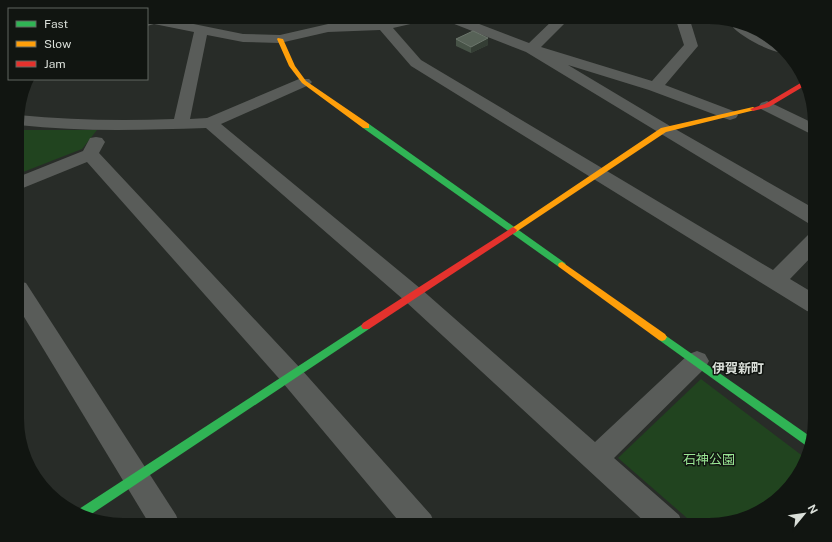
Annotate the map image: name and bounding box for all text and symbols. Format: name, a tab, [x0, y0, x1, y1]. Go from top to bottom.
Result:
legend	[8, 8, 148, 80]
text: Fast	[44, 17, 69, 31]
text: Slow	[44, 37, 72, 51]
text: Jam	[44, 57, 66, 71]
district label: 伊賀新町	[712, 361, 764, 376]
park label: 石神公園	[683, 452, 735, 467]
north arrow	[784, 494, 824, 534]
text: N	[805, 502, 820, 516]

